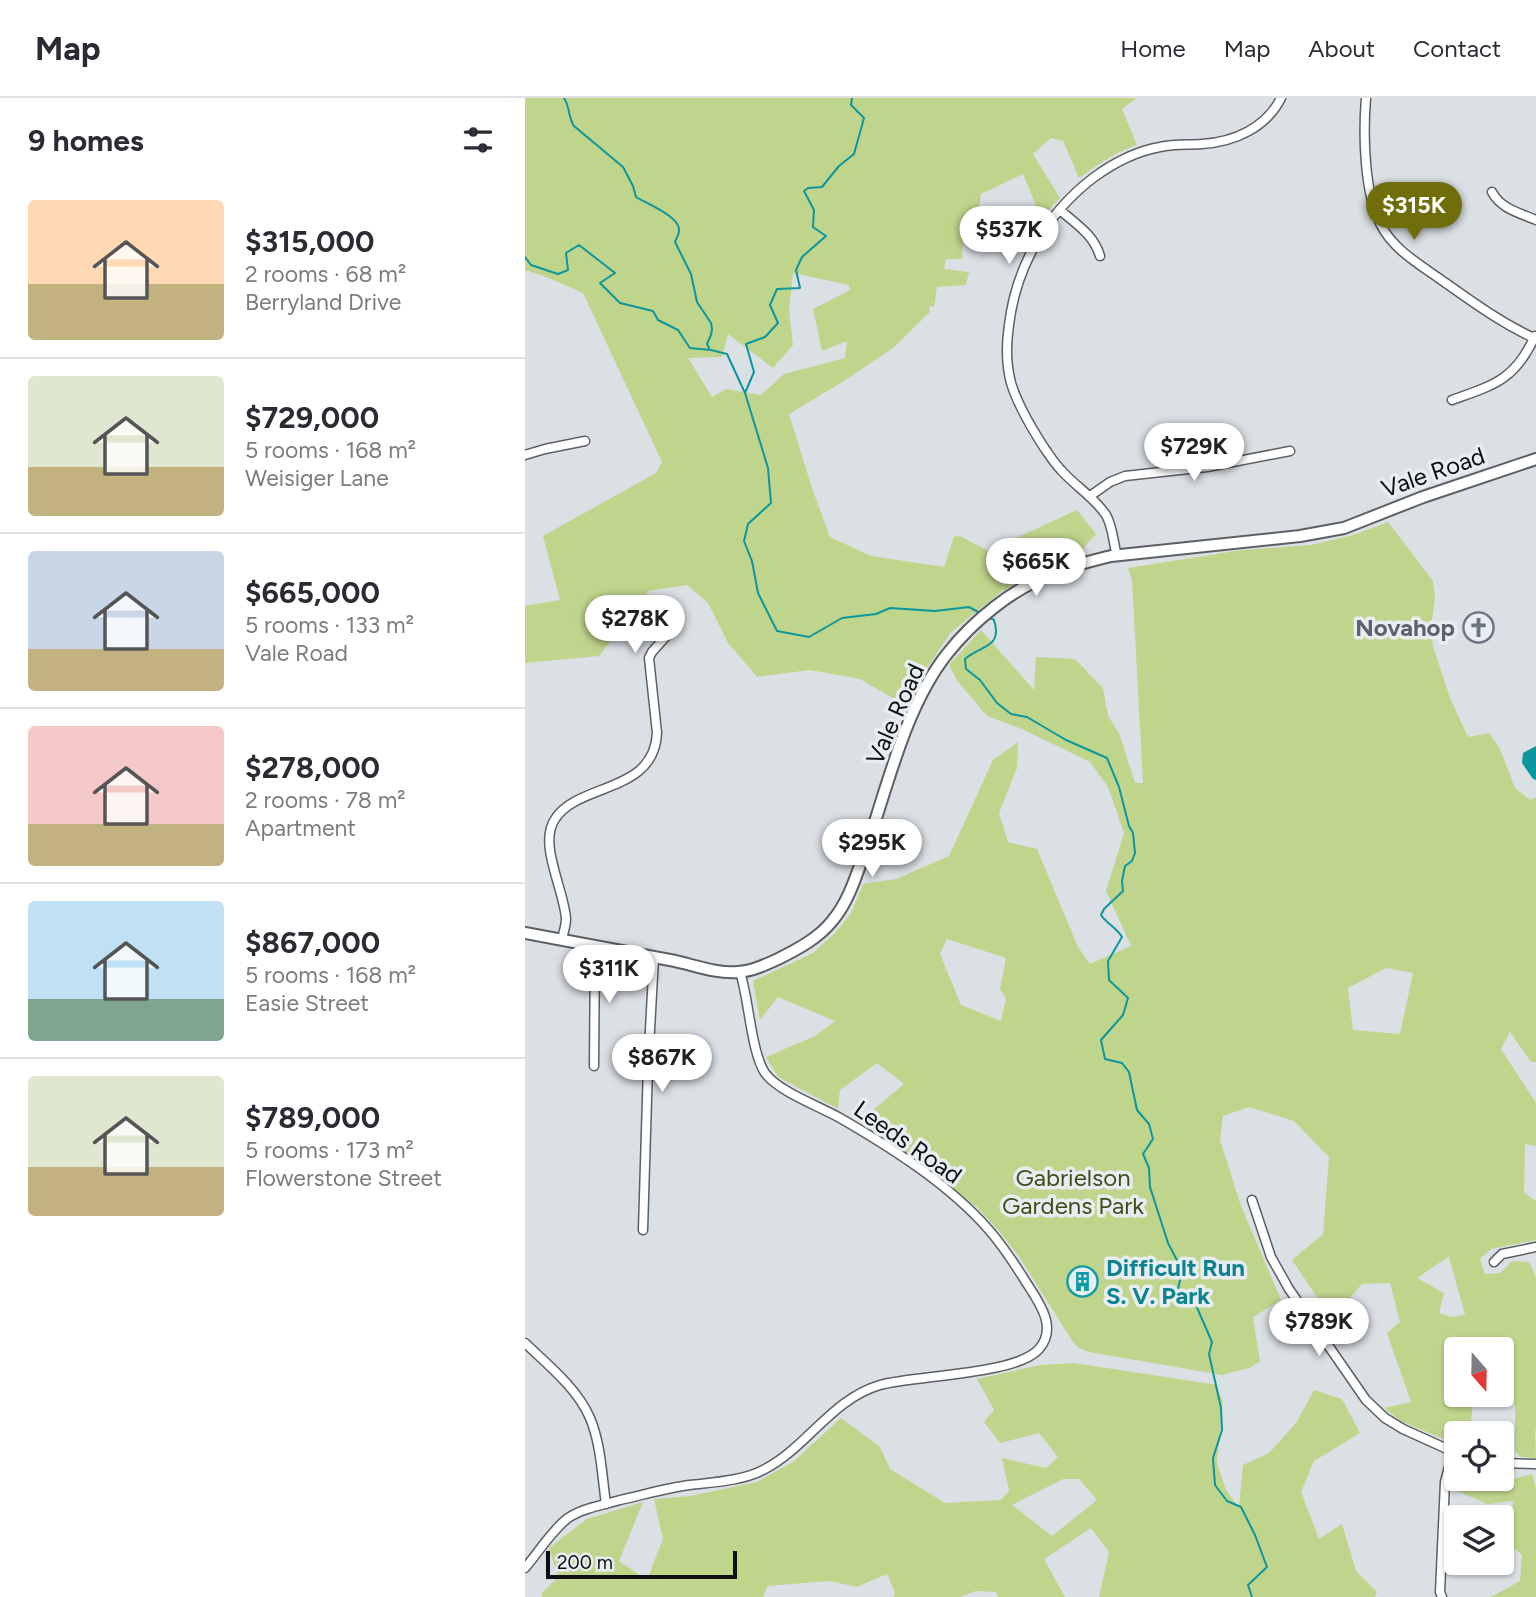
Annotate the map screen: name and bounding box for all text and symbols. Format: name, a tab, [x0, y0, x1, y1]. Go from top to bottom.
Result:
text: Map	[35, 29, 101, 68]
text: Home	[1120, 34, 1186, 63]
text: Map	[1224, 34, 1270, 63]
text: About	[1308, 34, 1375, 63]
text: Contact	[1413, 34, 1501, 63]
icon: filters	[459, 121, 497, 159]
text: 9 homes	[28, 122, 144, 159]
pin: $315K	[1365, 183, 1463, 242]
text: $315K	[1382, 191, 1446, 219]
pin: $537K	[960, 206, 1058, 266]
text: $537K	[976, 215, 1043, 243]
text: $315,000	[245, 223, 374, 260]
icon: home	[84, 228, 168, 312]
text: 2 rooms · 68 m²	[245, 260, 406, 288]
text: Berryland Drive	[245, 288, 401, 316]
text: $729,000	[245, 399, 379, 436]
icon: home	[84, 404, 168, 488]
pin: $729K	[1145, 424, 1243, 483]
text: $729K	[1160, 432, 1228, 460]
text: 5 rooms · 168 m²	[245, 436, 416, 464]
street label: Vale Road	[1377, 441, 1489, 503]
text: Weisiger Lane	[245, 464, 389, 492]
pin: $665K	[987, 538, 1085, 598]
text: $665K	[1002, 547, 1070, 575]
text: $665,000	[245, 574, 380, 611]
icon: home	[84, 579, 168, 663]
pin: $278K	[586, 596, 684, 655]
text: $278K	[601, 604, 669, 632]
church icon: Novahop	[1461, 610, 1495, 644]
text: 5 rooms · 133 m²	[245, 611, 414, 639]
place label: Novahop	[1355, 613, 1455, 642]
text: Vale Road	[245, 639, 348, 667]
street label: Vale Road	[860, 659, 930, 769]
text: $278,000	[245, 749, 380, 786]
icon: home	[84, 754, 168, 838]
text: 2 rooms · 78 m²	[245, 786, 406, 814]
text: Apartment	[245, 814, 356, 842]
pin: $295K	[823, 820, 921, 879]
text: $295K	[838, 828, 906, 856]
text: $867,000	[245, 924, 380, 961]
icon: home	[84, 929, 168, 1013]
pin: $311K	[560, 946, 658, 1005]
text: $311K	[579, 954, 639, 982]
text: 5 rooms · 168 m²	[245, 961, 416, 989]
text: Easie Street	[245, 989, 369, 1017]
pin: $867K	[613, 1034, 711, 1094]
text: $867K	[628, 1043, 696, 1071]
street label: Leeds Road	[848, 1094, 968, 1190]
text: $789,000	[245, 1099, 380, 1136]
icon: home	[84, 1104, 168, 1188]
text: 5 rooms · 173 m²	[245, 1136, 414, 1164]
park label: Gabrielson Gardens Park	[1002, 1163, 1144, 1220]
text: Flowerstone Street	[245, 1164, 442, 1192]
place label: Difficult Run S. V. Park	[1106, 1253, 1245, 1310]
building icon: Difficult Run S. V. Park	[1066, 1264, 1100, 1298]
pin: $789K	[1270, 1298, 1368, 1358]
text: $789K	[1285, 1307, 1353, 1335]
north arrow	[1444, 1337, 1514, 1407]
map controls	[1444, 1337, 1514, 1575]
button: locate	[1444, 1421, 1514, 1491]
button: layers	[1444, 1505, 1514, 1575]
scale bar	[546, 1548, 737, 1580]
text: 200 m	[557, 1551, 613, 1574]

